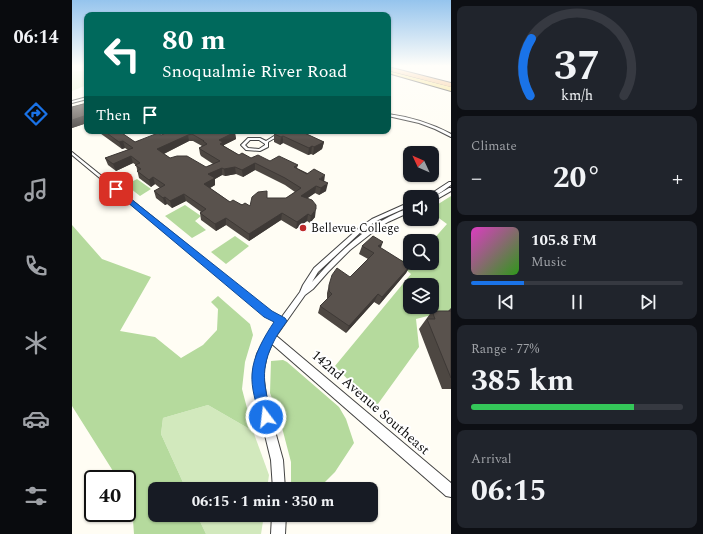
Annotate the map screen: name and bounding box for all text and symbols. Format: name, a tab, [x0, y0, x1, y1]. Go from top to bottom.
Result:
text: 80 m	[162, 19, 226, 62]
text: 06:14	[13, 24, 59, 51]
icon: left	[96, 28, 148, 80]
text: 37	[554, 35, 600, 98]
text: Snoqualmie River Road	[162, 58, 347, 85]
text: km/h	[561, 85, 593, 107]
icon: directions	[22, 100, 50, 128]
text: Then	[96, 104, 131, 127]
icon: arrive	[139, 104, 161, 126]
text: Climate	[471, 136, 517, 156]
north arrow	[403, 146, 439, 182]
map controls	[403, 146, 439, 314]
text: 20°	[553, 155, 601, 201]
text: −	[471, 162, 482, 195]
text: +	[672, 162, 683, 195]
pin	[99, 172, 133, 206]
icon: music	[22, 176, 50, 204]
icon: arrive	[105, 178, 127, 200]
button: sound	[403, 190, 439, 226]
place label: Bellevue College	[311, 219, 399, 238]
marker: Bellevue College	[298, 223, 308, 233]
text: 105.8 FM	[531, 229, 597, 252]
button: search	[403, 234, 439, 270]
icon: phone	[22, 252, 50, 280]
text: Music	[531, 252, 567, 272]
button: layers	[403, 278, 439, 314]
icon: previous	[495, 291, 517, 313]
icon: pause	[566, 291, 588, 313]
icon: next	[637, 291, 659, 313]
icon: climate	[22, 329, 50, 357]
text: Range · 77%	[471, 339, 539, 359]
street label: 142nd Avenue Southeast	[307, 345, 435, 460]
text: 385 km	[471, 358, 574, 404]
position arrow	[245, 396, 287, 438]
icon: car	[22, 405, 50, 433]
text: Arrival	[471, 449, 512, 469]
text: 06:15	[471, 468, 546, 514]
speed limit sign: 40	[84, 470, 136, 522]
icon: filters	[22, 482, 50, 510]
text: 06:15 · 1 min · 350 m	[192, 490, 334, 513]

